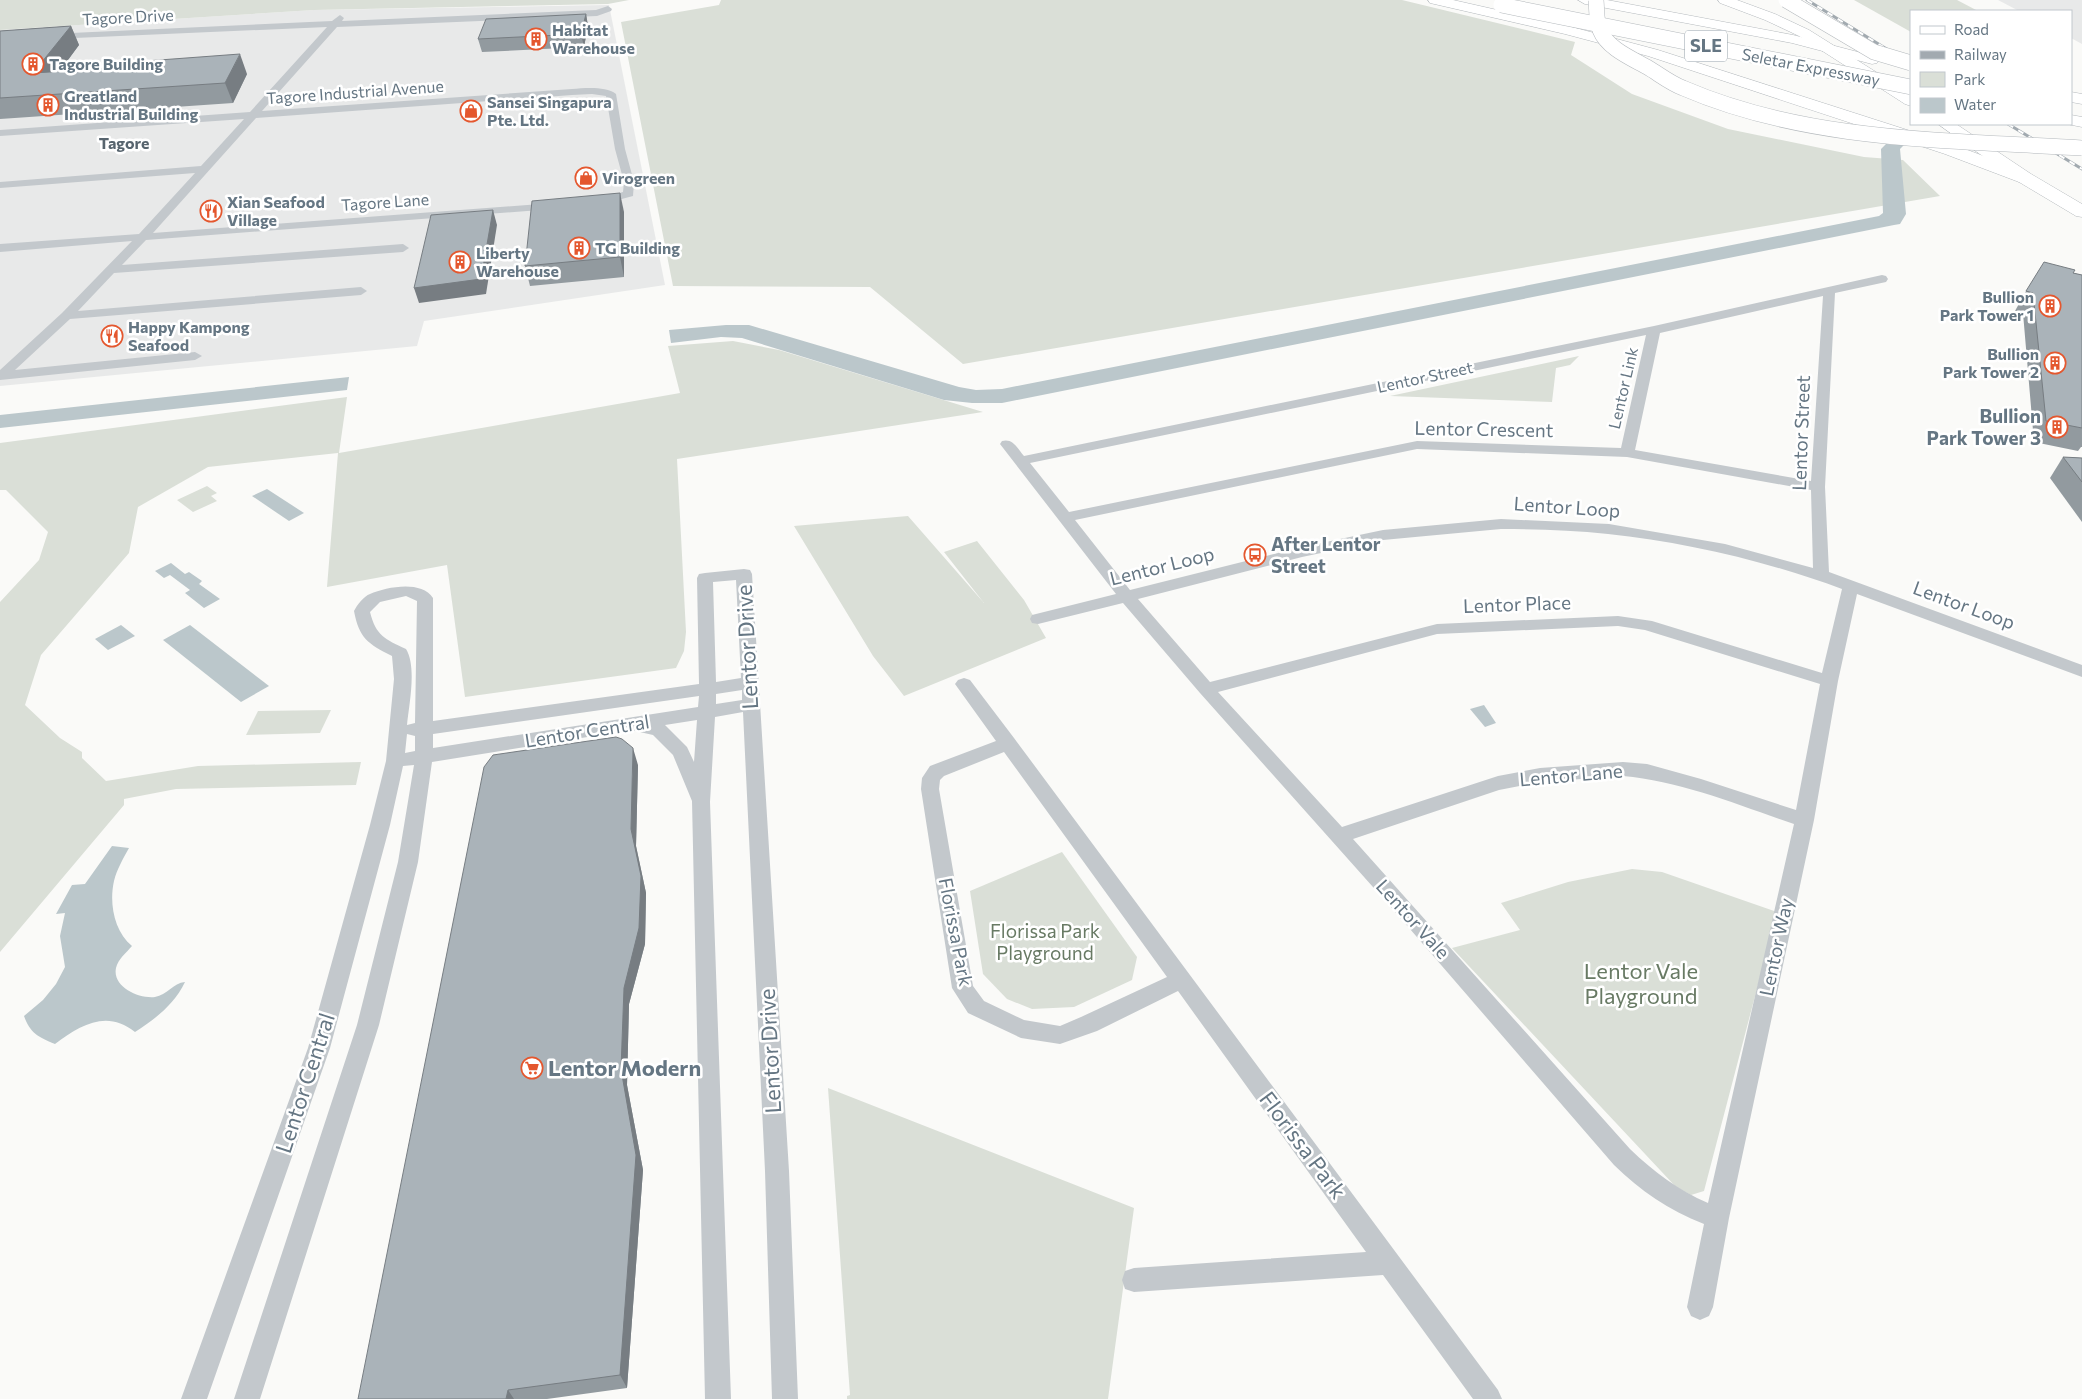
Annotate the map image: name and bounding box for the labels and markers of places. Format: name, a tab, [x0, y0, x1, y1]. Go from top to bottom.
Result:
place label: Habitat Warehouse	[552, 20, 635, 57]
building icon: Habitat Warehouse	[524, 27, 548, 51]
building icon: Tagore Building	[21, 52, 45, 76]
place label: Tagore Building	[49, 54, 163, 73]
place label: Greatland Industrial Building	[64, 86, 198, 123]
place label: Sansei Singapura Pte. Ltd.	[487, 92, 612, 129]
building icon: Greatland Industrial Building	[36, 93, 60, 117]
shop icon: Sansei Singapura Pte. Ltd.	[459, 99, 483, 123]
shop icon: Virogreen	[574, 166, 598, 190]
place label: Virogreen	[602, 168, 675, 187]
place label: Xian Seafood Village	[227, 192, 325, 229]
restaurant icon: Xian Seafood Village	[199, 199, 223, 223]
building icon: TG Building	[567, 236, 591, 260]
place label: TG Building	[595, 238, 680, 257]
place label: Liberty Warehouse	[476, 243, 559, 280]
building icon: Liberty Warehouse	[448, 250, 472, 274]
place label: Bullion Park Tower 1	[1940, 287, 2034, 324]
building icon: Bullion Park Tower 1	[2038, 294, 2062, 318]
place label: Happy Kampong Seafood	[128, 317, 250, 354]
restaurant icon: Happy Kampong Seafood	[100, 324, 124, 348]
place label: Bullion Park Tower 2	[1943, 344, 2039, 381]
building icon: Bullion Park Tower 2	[2043, 351, 2067, 375]
place label: Bullion Park Tower 3	[1927, 404, 2041, 449]
building icon: Bullion Park Tower 3	[2045, 415, 2069, 439]
place label: After Lentor Street	[1271, 532, 1381, 577]
bus stop icon: After Lentor Street	[1243, 543, 1267, 567]
place label: Lentor Modern	[548, 1054, 701, 1081]
supermarket icon: Lentor Modern	[520, 1056, 544, 1080]

